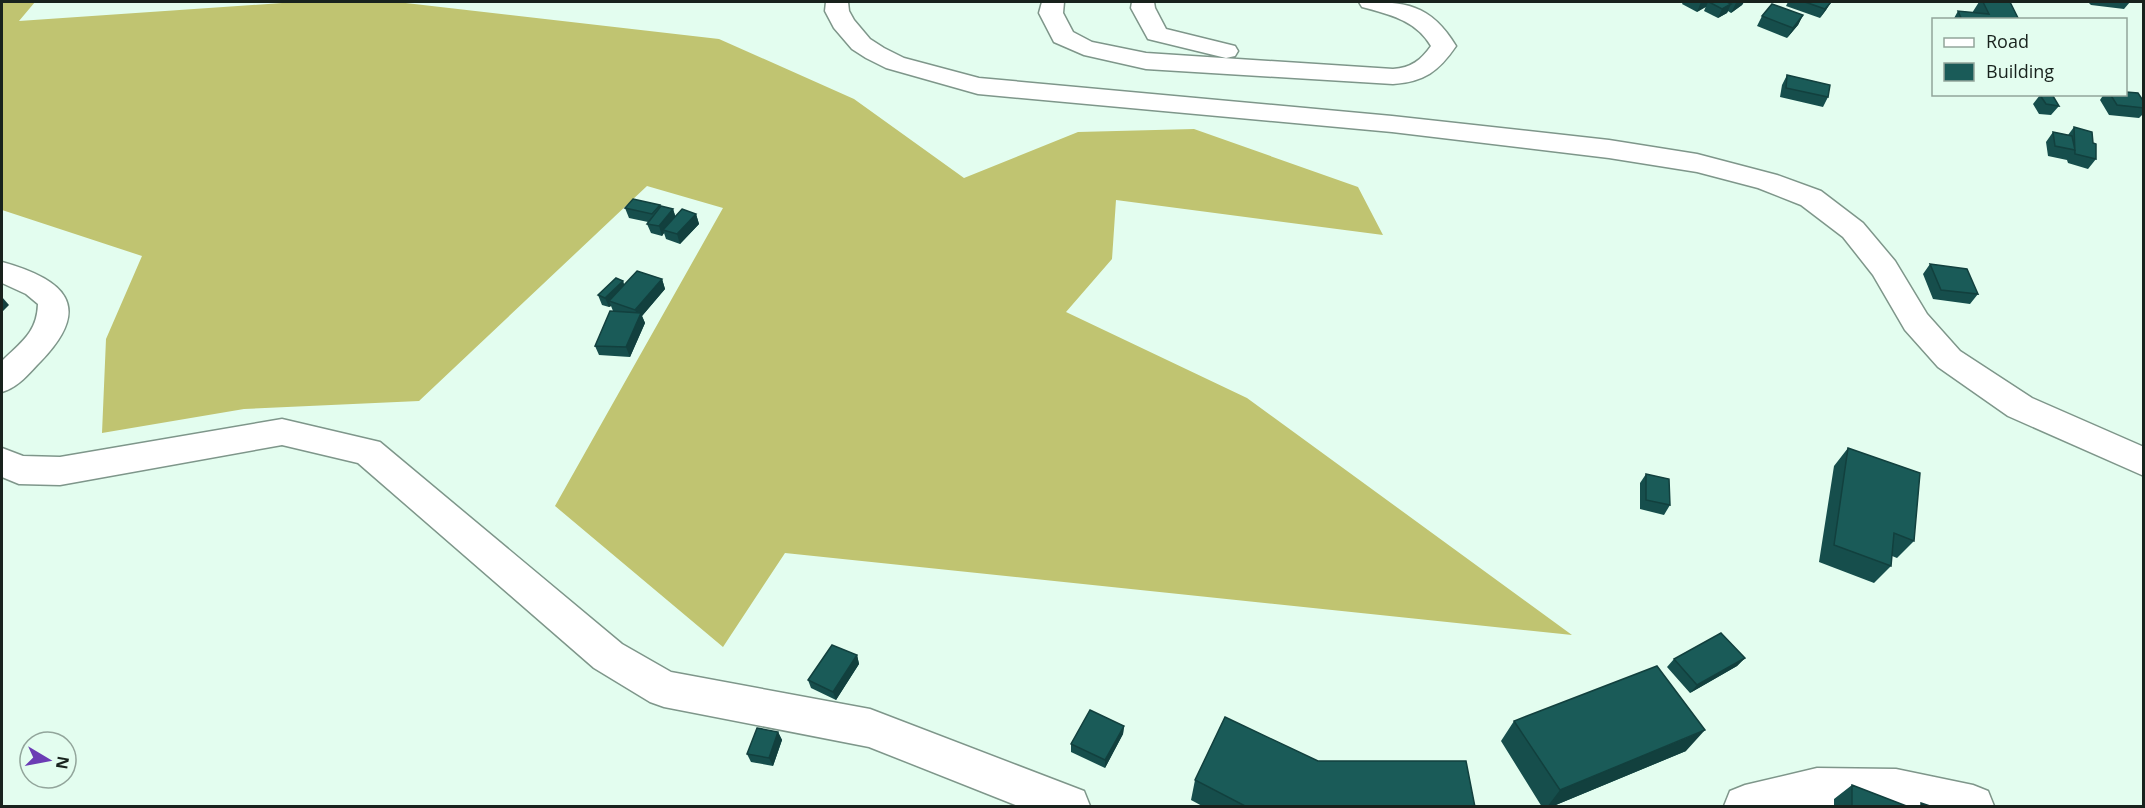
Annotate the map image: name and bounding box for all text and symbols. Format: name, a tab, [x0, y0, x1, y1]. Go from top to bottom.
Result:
legend	[1932, 18, 2127, 96]
text: Road	[1986, 29, 2029, 53]
text: Building	[1986, 59, 2054, 83]
north arrow	[18, 730, 78, 790]
text: N	[51, 754, 75, 771]

